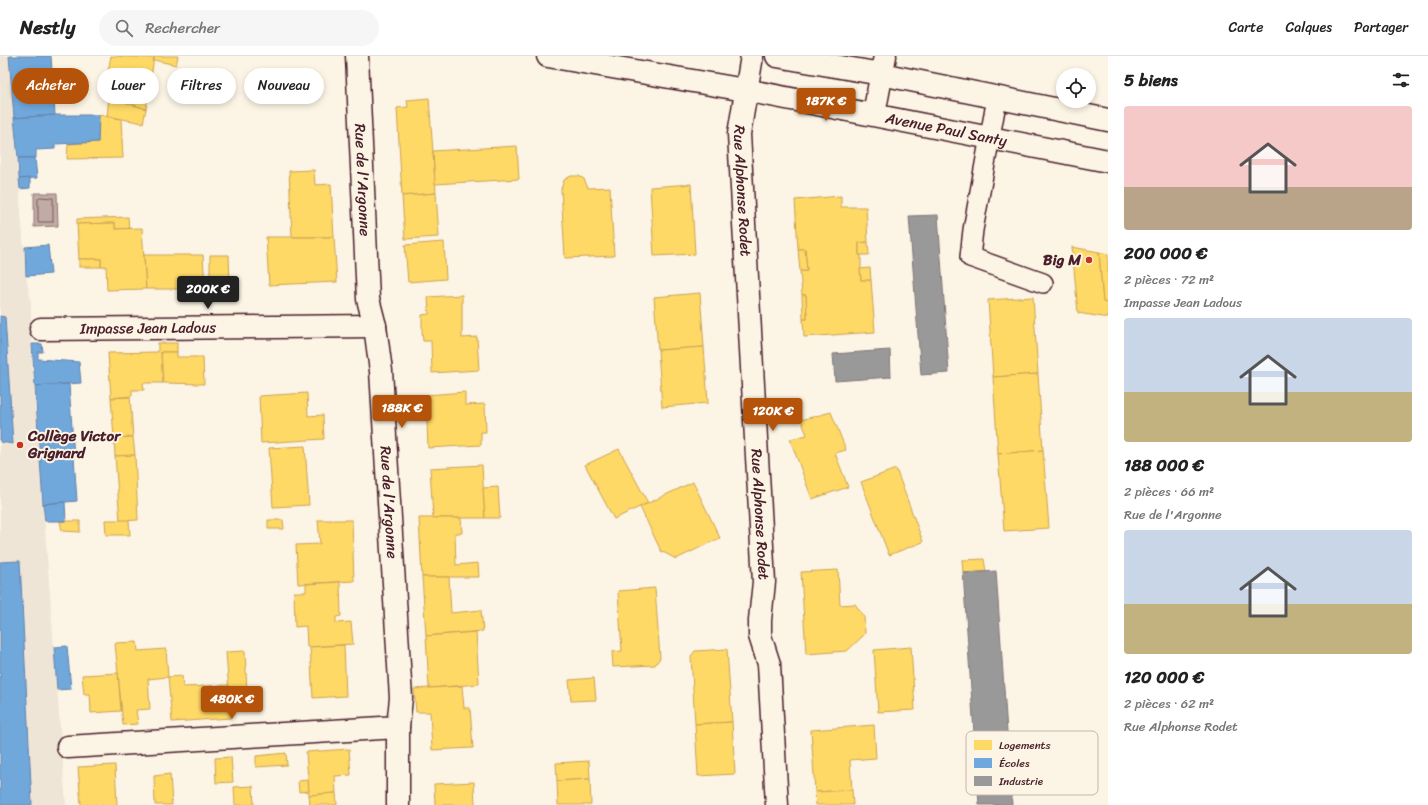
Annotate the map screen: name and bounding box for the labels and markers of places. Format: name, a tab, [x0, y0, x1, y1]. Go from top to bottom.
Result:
pin: 187K €	[793, 88, 859, 122]
place label: Big M	[1043, 247, 1081, 273]
marker: Big M	[1084, 255, 1094, 265]
pin: 200K €	[175, 276, 241, 310]
pin: 188K €	[369, 395, 435, 429]
pin: 120K €	[740, 398, 806, 432]
place label: Collège Victor Grignard	[27, 423, 122, 466]
marker: Collège Victor Grignard	[15, 440, 25, 450]
pin: 480K €	[199, 686, 265, 720]

